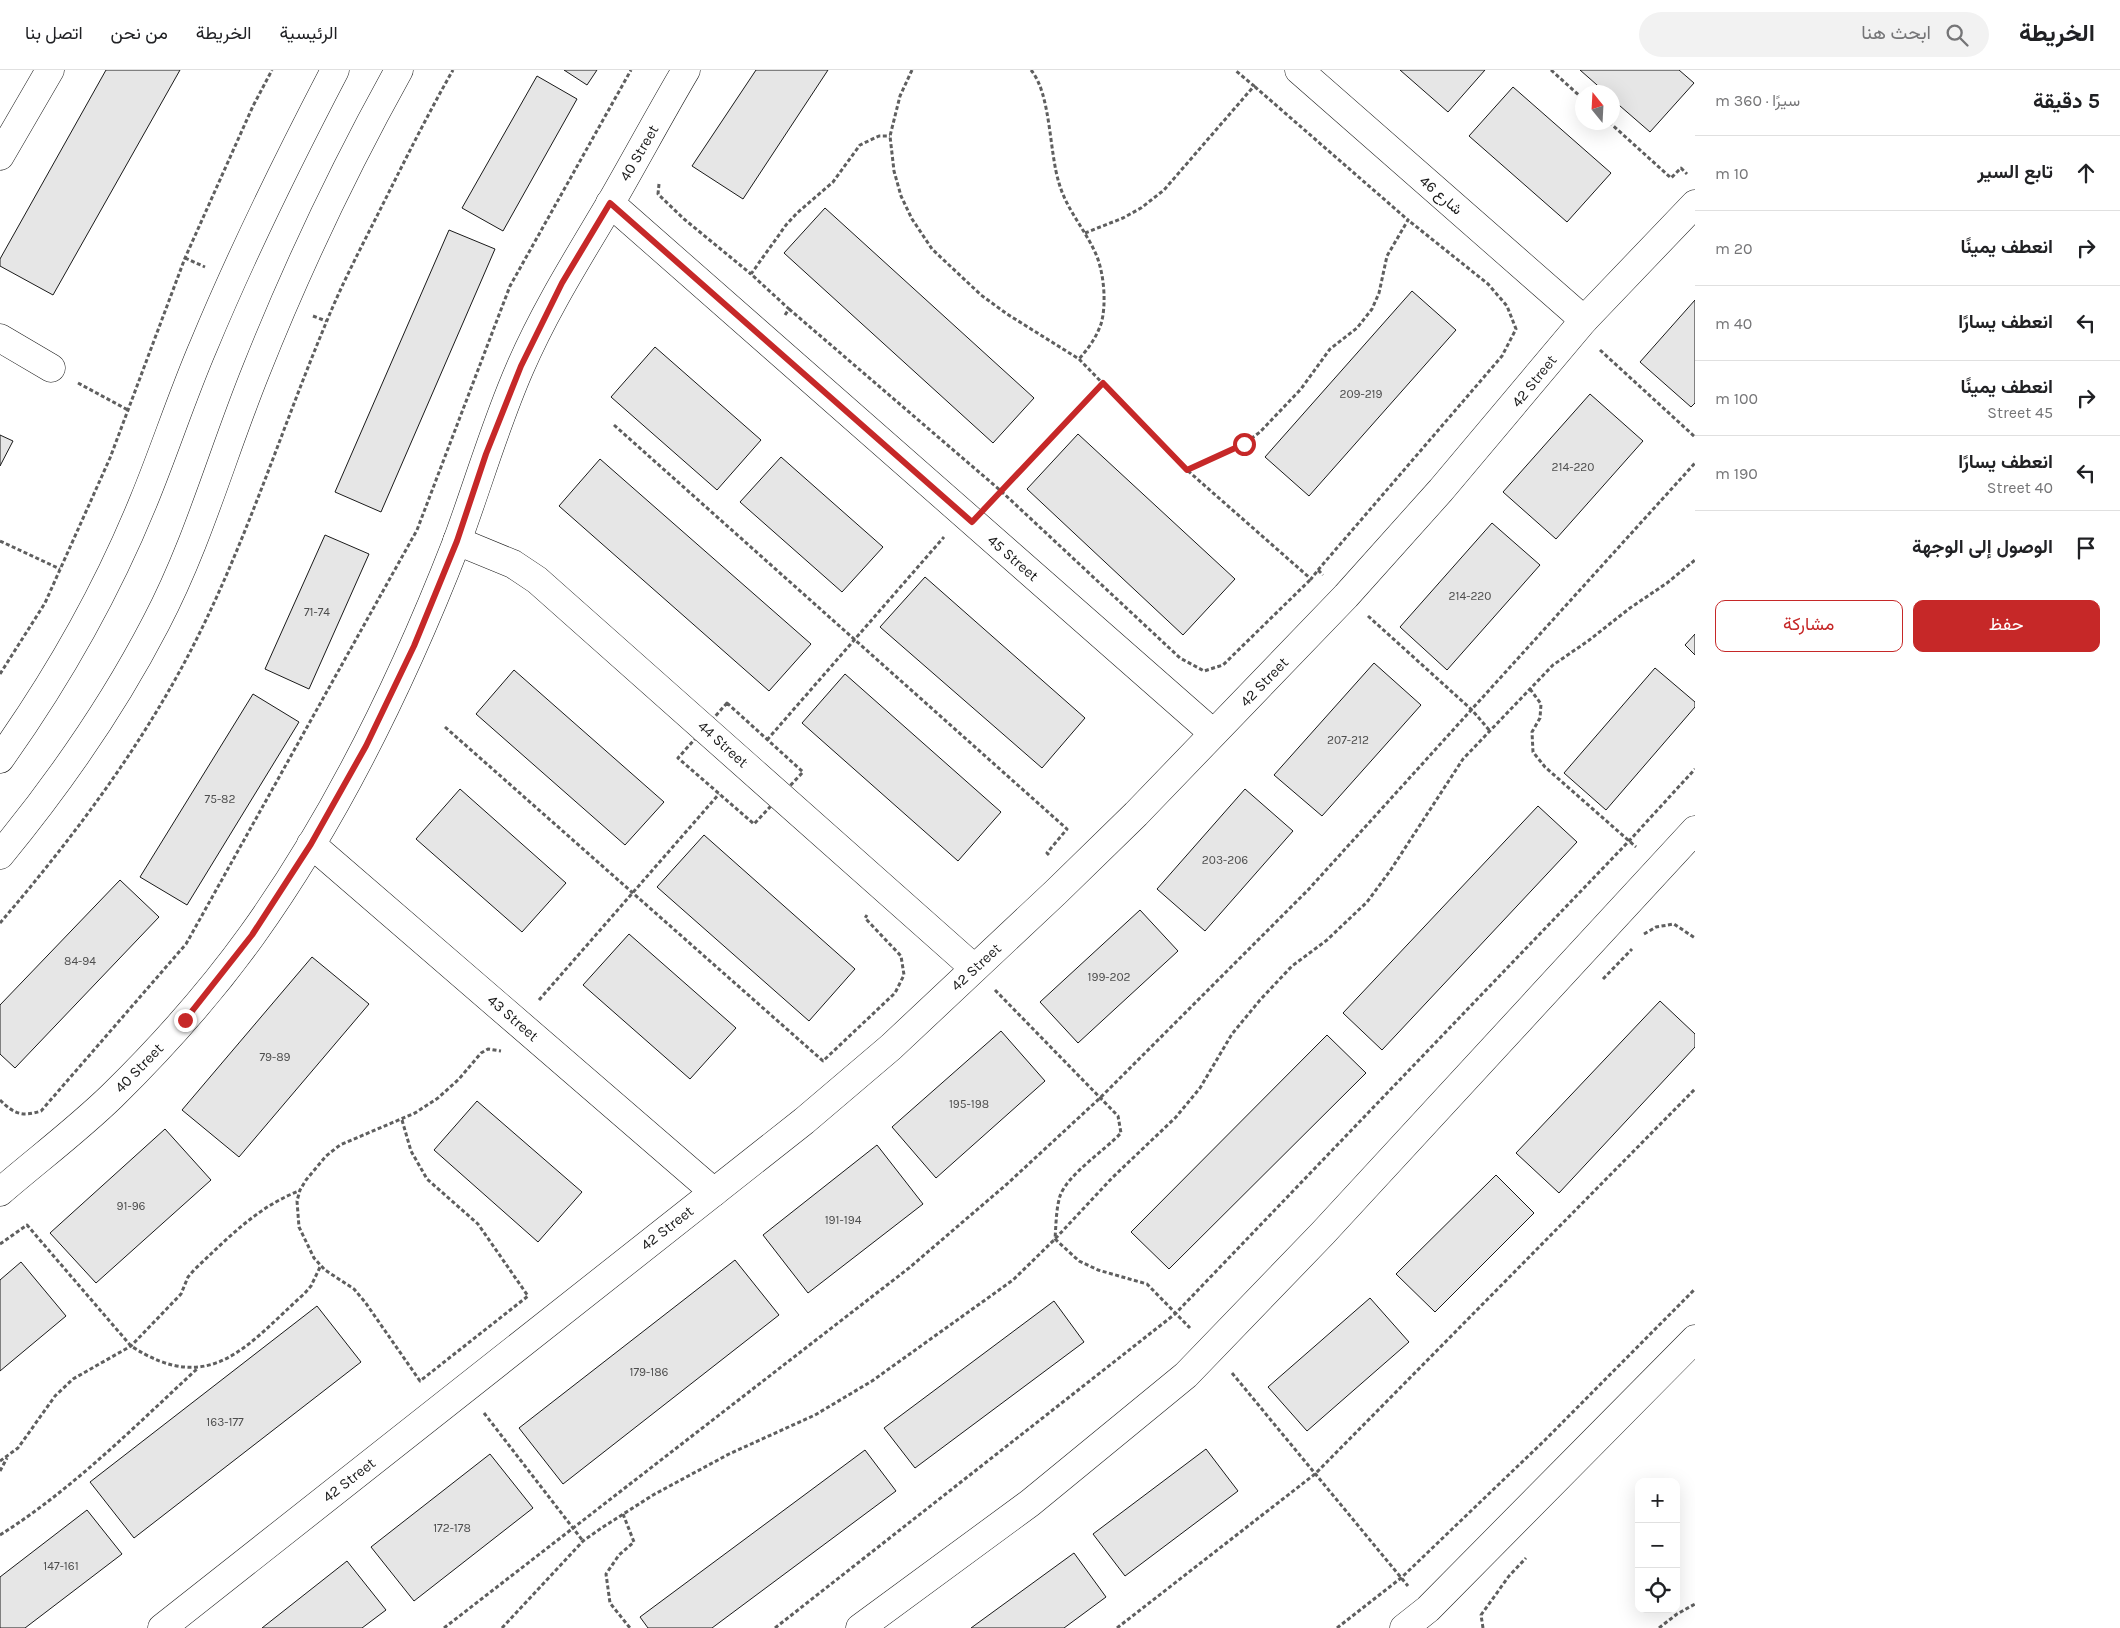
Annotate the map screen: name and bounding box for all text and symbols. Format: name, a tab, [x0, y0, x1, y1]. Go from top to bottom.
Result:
search box	[1639, 12, 1989, 57]
text: الخريطة	[2019, 19, 2095, 47]
icon: search	[1943, 21, 1971, 49]
text: اتصل بنا	[25, 22, 83, 44]
text: من نحن	[111, 22, 168, 44]
text: الخريطة	[196, 22, 252, 44]
text: الرئيسية	[280, 22, 338, 44]
text: ابحث هنا	[1861, 22, 1931, 44]
north arrow	[1575, 85, 1620, 130]
text: 5 دقيقة	[2033, 89, 2100, 113]
text: سيرًا · 360 m	[1715, 91, 1800, 110]
street label: 40 Street	[616, 121, 662, 184]
icon: ahead	[2072, 159, 2100, 187]
text: تابع السير	[1977, 161, 2053, 183]
text: 10 m	[1715, 164, 1749, 183]
street label: شارع 46	[1415, 172, 1466, 220]
icon: right	[2072, 234, 2100, 262]
text: انعطف يمينًا	[1961, 236, 2053, 258]
text: 20 m	[1715, 239, 1753, 258]
icon: left	[2072, 309, 2100, 337]
text: انعطف يسارًا	[1958, 311, 2053, 333]
text: 40 m	[1715, 314, 1752, 333]
street label: 42 Street	[1508, 351, 1561, 411]
text: انعطف يمينًا	[1961, 376, 2053, 398]
icon: right	[2072, 384, 2100, 412]
house number: 209-219	[1339, 387, 1383, 401]
text: 100 m	[1715, 389, 1758, 408]
text: 45 Street	[1987, 403, 2053, 422]
route start	[1233, 433, 1256, 456]
text: انعطف يسارًا	[1958, 451, 2053, 473]
icon: left	[2072, 459, 2100, 487]
house number: 214-220	[1552, 460, 1594, 474]
text: 190 m	[1715, 464, 1758, 483]
text: 40 Street	[1987, 478, 2053, 497]
street label: 45 Street	[984, 531, 1042, 585]
icon: arrive	[2072, 534, 2100, 562]
text: الوصول إلى الوجهة	[1912, 536, 2053, 558]
house number: 214-220	[1449, 589, 1491, 603]
button: مشاركة	[1715, 600, 1903, 652]
button: حفظ	[1913, 600, 2100, 652]
house number: 71-74	[304, 605, 330, 619]
street label: 42 Street	[1236, 653, 1292, 710]
street label: 44 Street	[694, 717, 752, 771]
house number: 207-212	[1327, 733, 1369, 747]
house number: 75-82	[205, 792, 235, 806]
house number: 203-206	[1202, 853, 1248, 867]
street label: 42 Street	[947, 939, 1005, 995]
house number: 84-94	[64, 954, 96, 968]
house number: 199-202	[1087, 970, 1131, 984]
street label: 43 Street	[484, 991, 543, 1045]
route end	[174, 1009, 197, 1032]
street label: 40 Street	[111, 1039, 167, 1097]
house number: 79-89	[259, 1050, 291, 1064]
house number: 195-198	[949, 1097, 989, 1111]
house number: 91-96	[117, 1199, 146, 1213]
street label: 42 Street	[637, 1202, 697, 1254]
house number: 191-194	[825, 1213, 862, 1227]
house number: 179-186	[630, 1365, 669, 1379]
house number: 163-177	[206, 1415, 244, 1429]
street label: 42 Street	[319, 1454, 379, 1506]
map controls	[1635, 1478, 1680, 1613]
button: +	[1635, 1478, 1680, 1523]
house number: 172-178	[433, 1521, 471, 1535]
button: −	[1635, 1523, 1680, 1568]
house number: 147-161	[43, 1559, 79, 1573]
button: locate	[1635, 1568, 1680, 1613]

